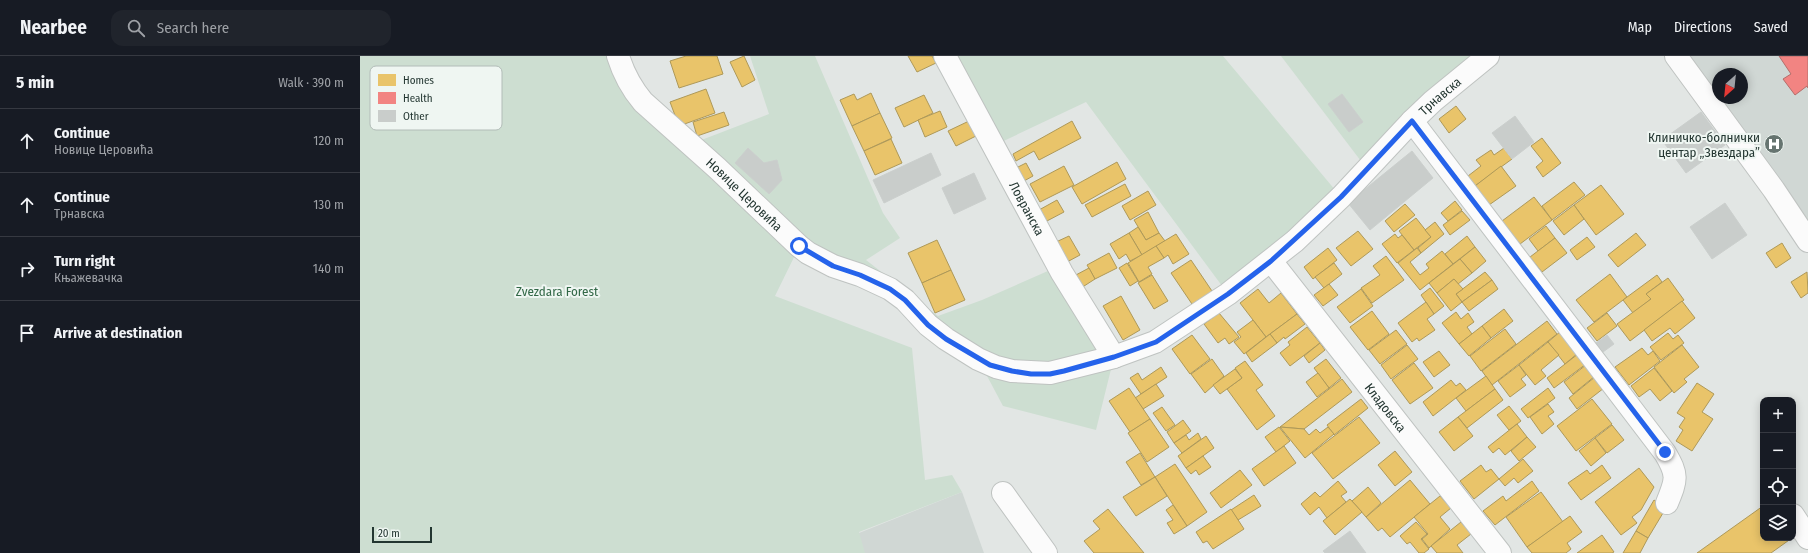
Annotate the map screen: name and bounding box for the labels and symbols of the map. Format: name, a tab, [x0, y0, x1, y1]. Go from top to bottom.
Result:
legend	[370, 66, 502, 130]
north arrow	[1712, 68, 1748, 104]
text: Homes	[403, 74, 434, 87]
street label: Трнавска	[1416, 74, 1464, 118]
text: Health	[403, 92, 433, 105]
text: Other	[403, 110, 429, 123]
place label: Клиничко-болнички центар „Звездара”	[1648, 130, 1760, 160]
hospital icon: Клиничко-болнички центар „Звездара”	[1763, 133, 1785, 155]
street label: Новице Церовића	[703, 155, 786, 234]
street label: Ловранска	[1006, 179, 1048, 238]
route start	[790, 237, 808, 255]
park label: Zvezdara Forest	[516, 284, 599, 299]
street label: Кладовска	[1362, 380, 1410, 435]
route end	[1656, 443, 1674, 461]
scale bar	[372, 525, 432, 544]

